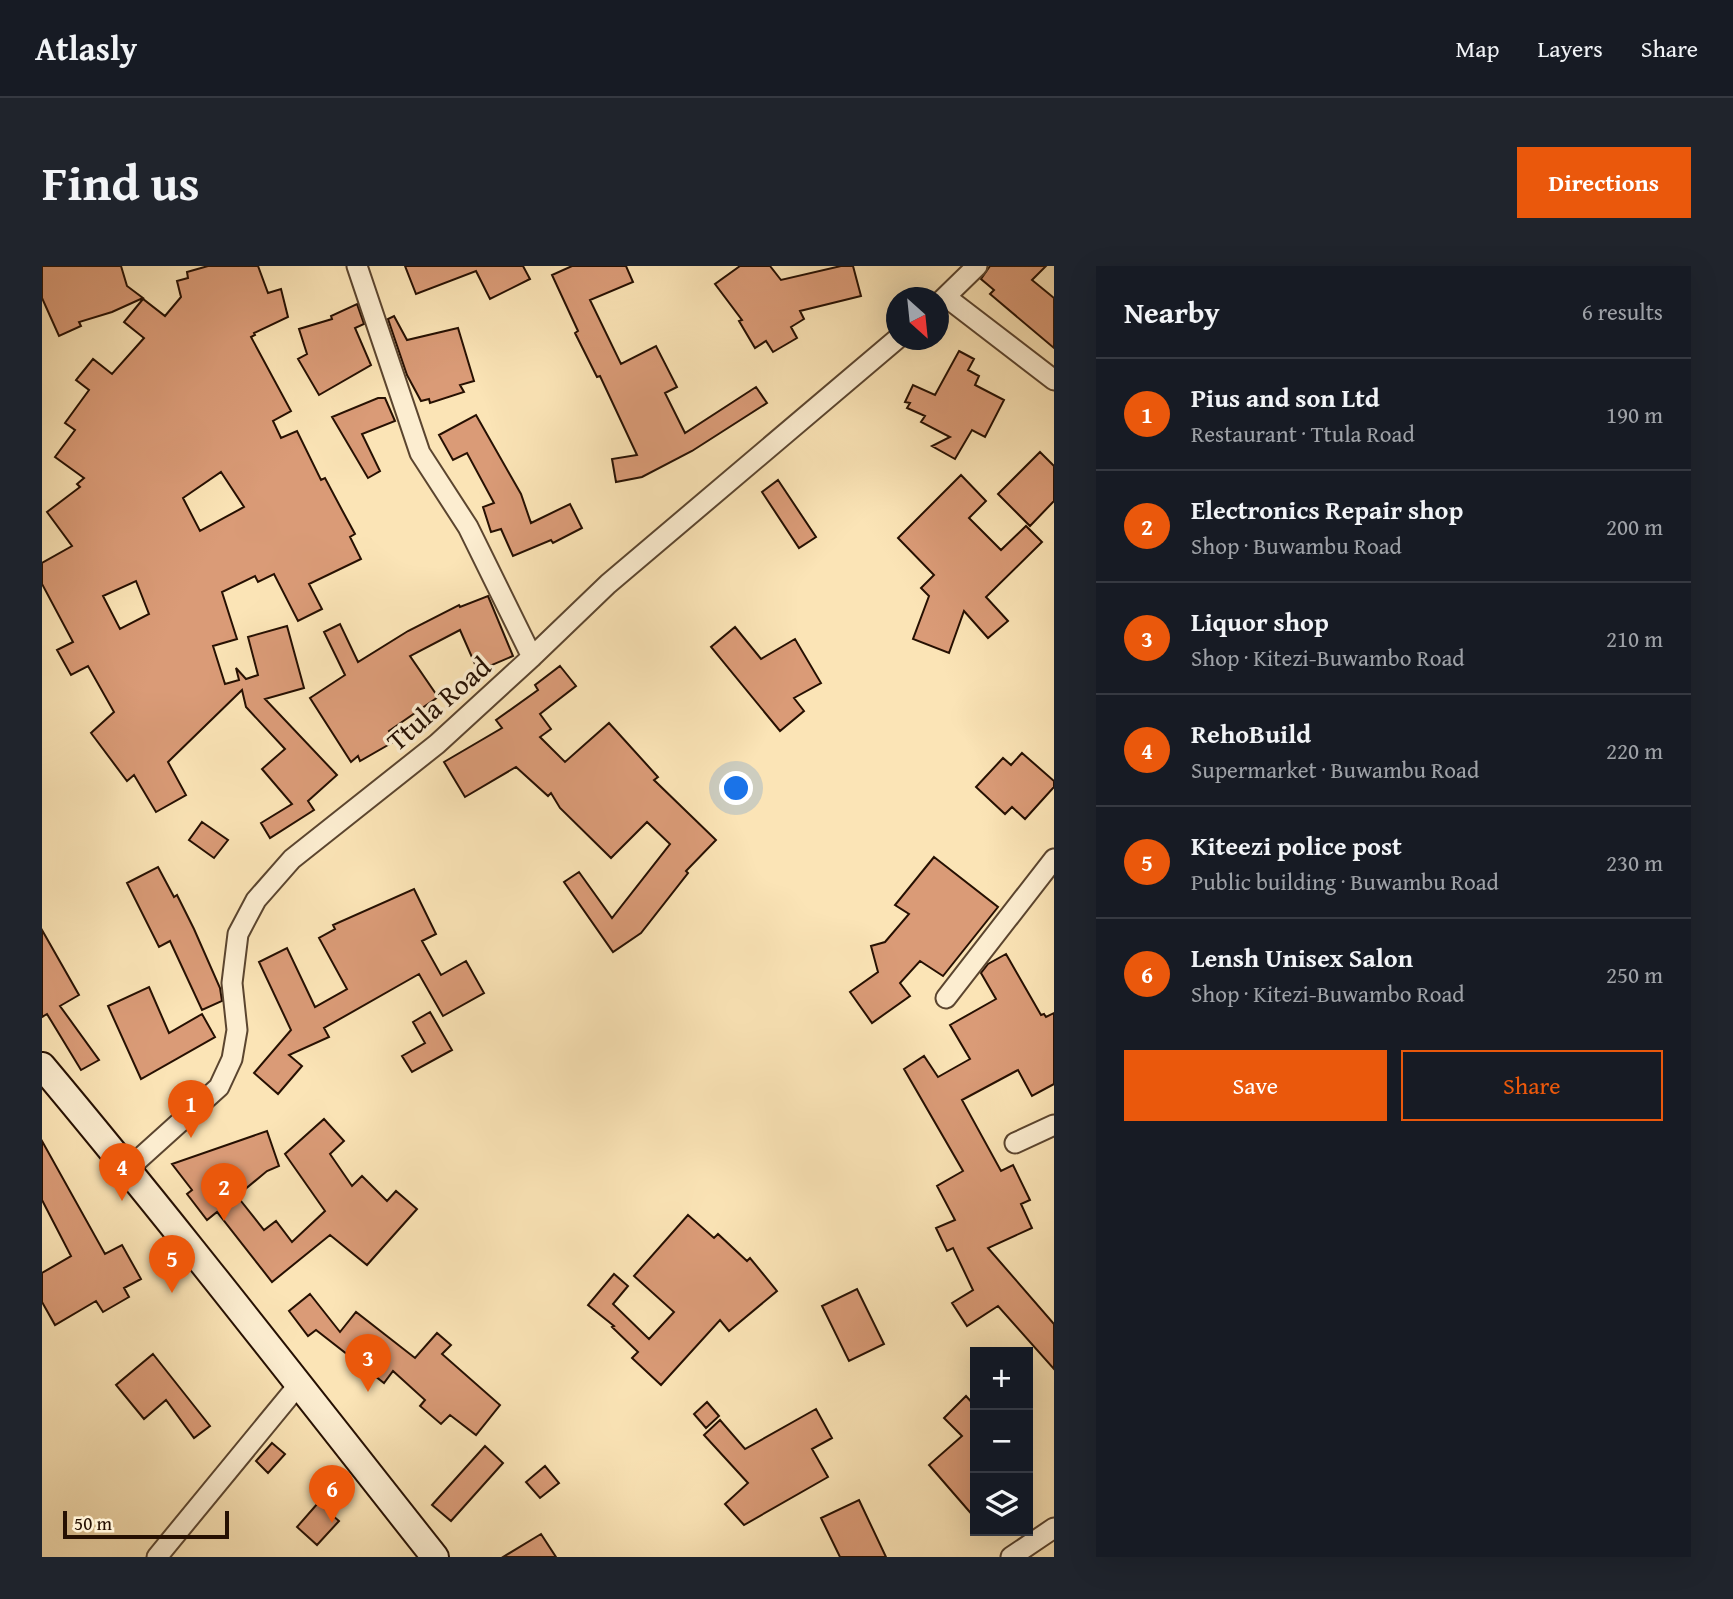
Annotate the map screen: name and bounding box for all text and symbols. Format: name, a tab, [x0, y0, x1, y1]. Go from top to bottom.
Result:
text: Atlasly	[35, 24, 137, 72]
text: Map	[1456, 31, 1499, 66]
text: Layers	[1537, 31, 1603, 66]
text: Share	[1641, 31, 1698, 66]
text: Find us	[42, 146, 200, 218]
button: Directions	[1517, 147, 1691, 218]
north arrow	[886, 287, 949, 350]
text: Nearby	[1124, 290, 1220, 334]
text: 6 results	[1582, 295, 1663, 328]
text: Pius and son Ltd	[1191, 378, 1380, 417]
text: 1	[1141, 398, 1153, 431]
text: 190 m	[1606, 398, 1663, 431]
text: Restaurant · Ttula Road	[1191, 417, 1415, 450]
text: Electronics Repair shop	[1191, 490, 1463, 529]
text: 2	[1141, 510, 1153, 543]
text: 200 m	[1606, 510, 1663, 543]
text: Shop · Buwambu Road	[1191, 529, 1402, 562]
text: Liquor shop	[1191, 602, 1329, 641]
text: 3	[1141, 622, 1153, 655]
text: 210 m	[1606, 622, 1663, 655]
text: Shop · Kitezi-Buwambo Road	[1191, 641, 1465, 674]
street label: Ttula Road	[377, 646, 499, 760]
text: RehoBuild	[1191, 714, 1311, 753]
text: 4	[1141, 734, 1153, 767]
text: 220 m	[1606, 734, 1663, 767]
text: Supermarket · Buwambu Road	[1191, 753, 1479, 786]
your location	[719, 771, 753, 805]
text: Kiteezi police post	[1191, 826, 1402, 865]
text: 5	[1141, 846, 1153, 879]
text: 230 m	[1606, 846, 1663, 879]
text: Public building · Buwambu Road	[1191, 865, 1499, 898]
text: Lensh Unisex Salon	[1191, 938, 1413, 977]
text: 6	[1141, 958, 1153, 991]
text: 250 m	[1606, 958, 1663, 991]
text: Shop · Kitezi-Buwambo Road	[1191, 977, 1465, 1010]
button: Save	[1124, 1050, 1387, 1121]
button: Share	[1401, 1050, 1663, 1121]
pin: 1	[168, 1080, 214, 1138]
pin: 4	[99, 1143, 145, 1201]
pin: 2	[201, 1163, 247, 1221]
pin: 5	[149, 1235, 195, 1293]
pin: 3	[345, 1334, 391, 1392]
map controls	[970, 1347, 1033, 1536]
button: +	[970, 1347, 1033, 1410]
button: −	[970, 1410, 1033, 1473]
pin: 6	[309, 1465, 355, 1523]
button: layers	[970, 1473, 1033, 1536]
scale bar	[63, 1508, 229, 1540]
text: 50 m	[74, 1509, 112, 1537]

